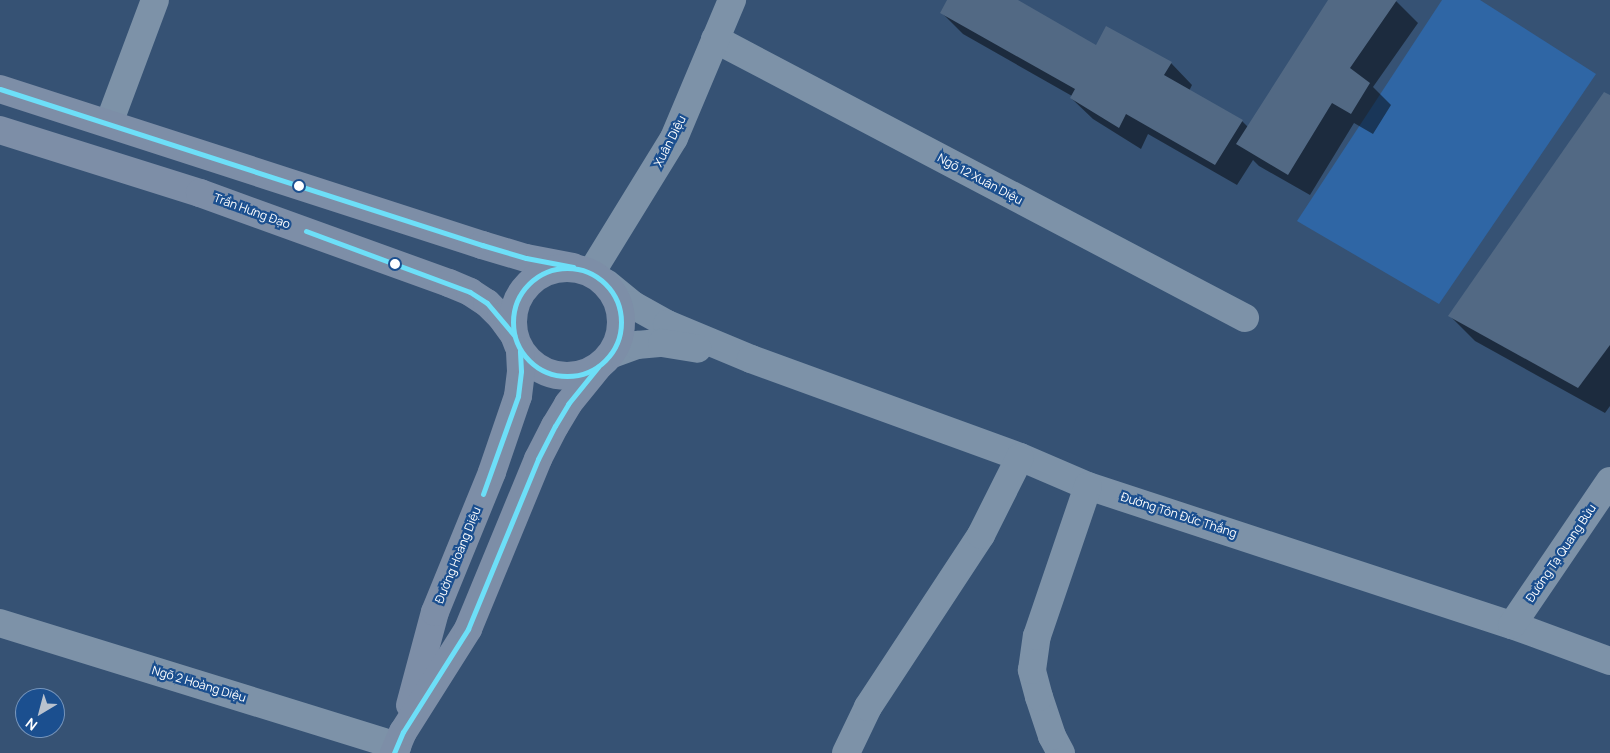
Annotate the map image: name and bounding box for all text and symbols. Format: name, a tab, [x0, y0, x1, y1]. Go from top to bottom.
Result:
street label: Xuân Diệu	[651, 113, 689, 169]
street label: Ngõ 12 Xuân Diệu	[935, 150, 1025, 208]
unlabelled marker	[294, 181, 304, 191]
street label: Trần Hưng Đạo	[212, 190, 292, 232]
unlabelled marker	[390, 259, 400, 269]
street label: Đường Tôn Đức Thắng	[1119, 489, 1239, 541]
street label: Đường Tạ Quang Bửu	[1523, 501, 1599, 605]
street label: Đường Hoàng Diệu	[432, 505, 484, 605]
street label: Ngõ 2 Hoàng Diệu	[150, 663, 248, 705]
north arrow	[15, 688, 65, 738]
text: N	[22, 714, 41, 735]

